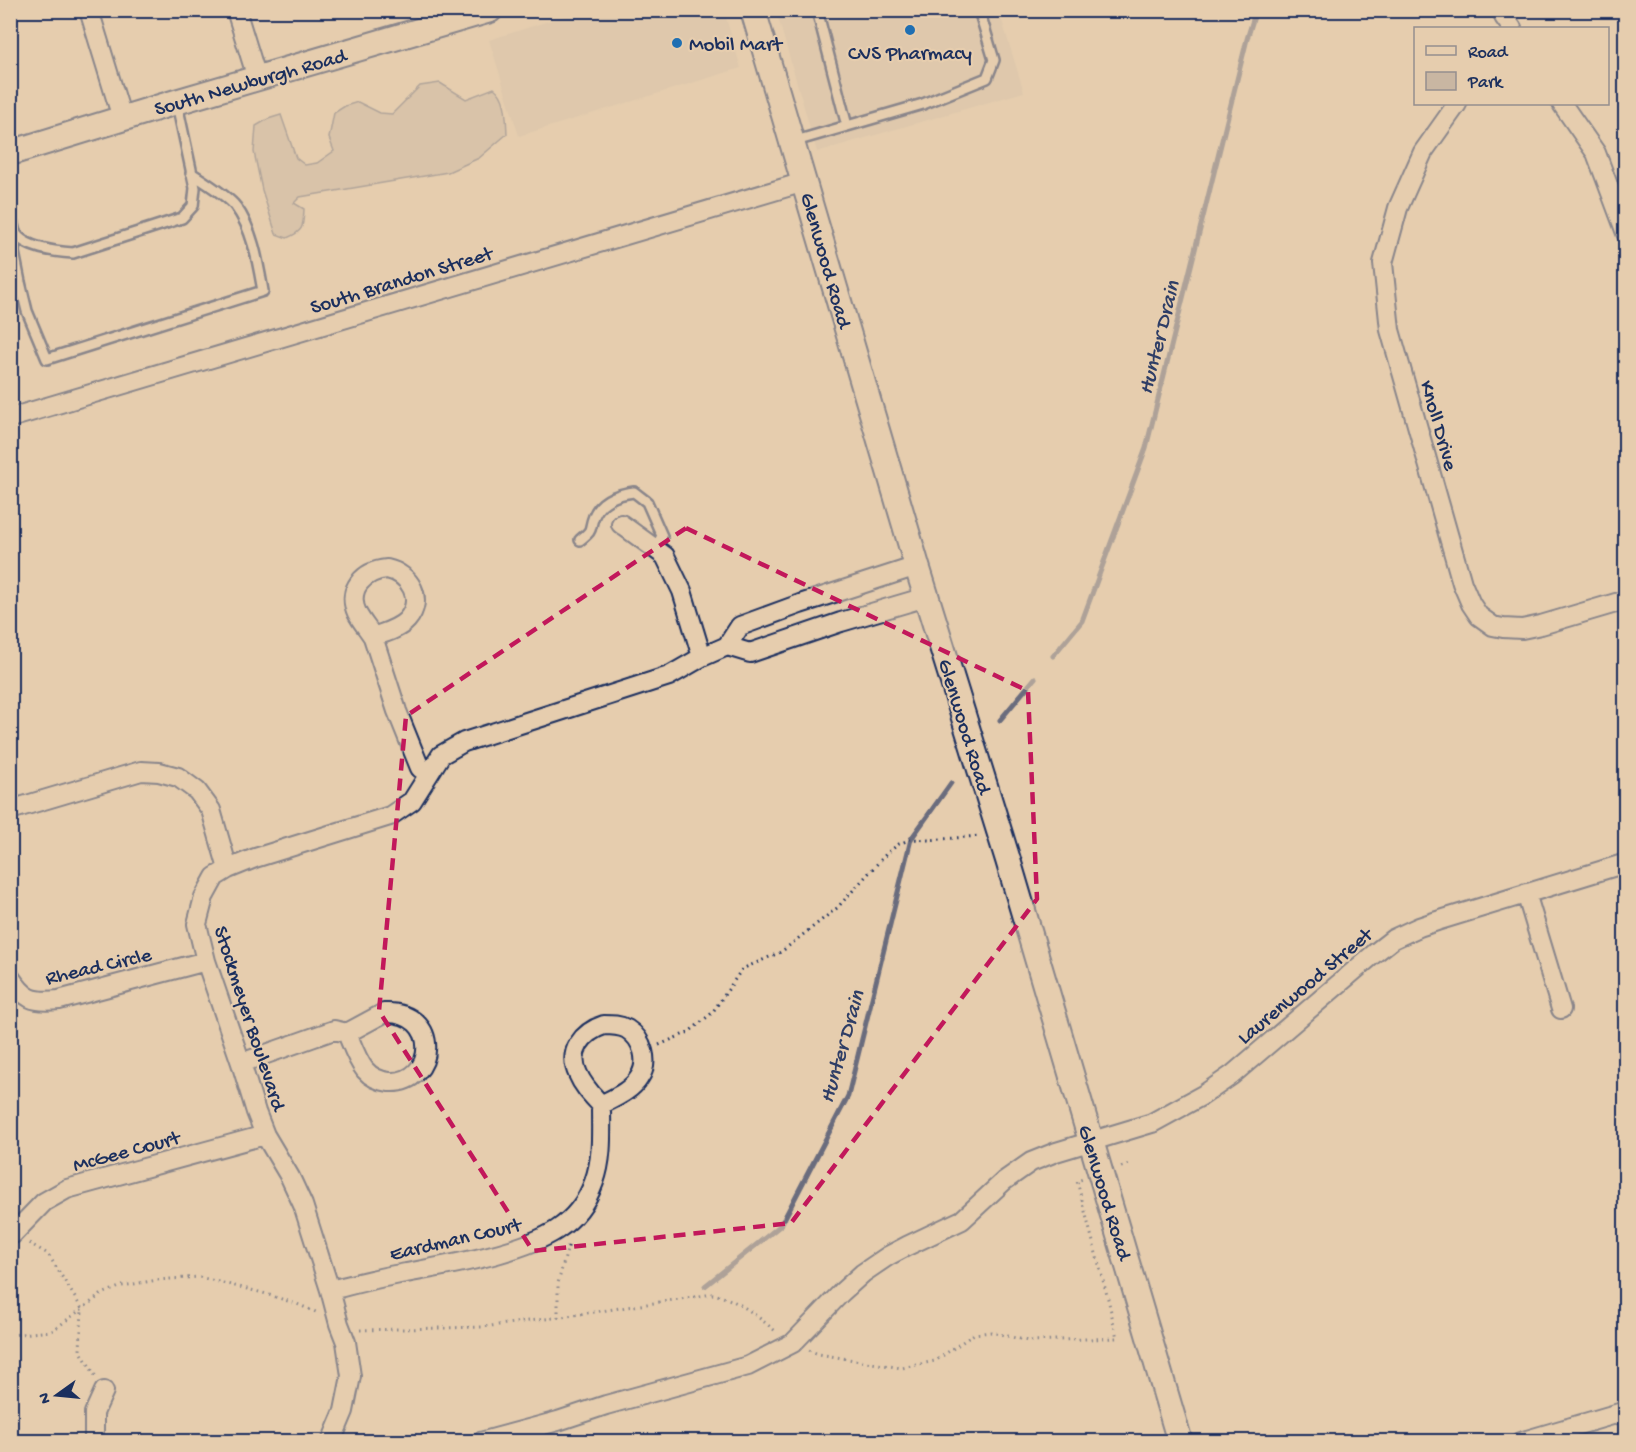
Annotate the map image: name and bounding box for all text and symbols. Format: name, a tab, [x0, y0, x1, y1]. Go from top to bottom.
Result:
marker: CVS Pharmacy	[903, 23, 917, 37]
legend	[1414, 27, 1609, 105]
place label: Mobil Mart	[689, 34, 784, 59]
marker: Mobil Mart	[670, 36, 684, 50]
place label: CVS Pharmacy	[848, 43, 972, 68]
text: Road	[1468, 43, 1509, 64]
street label: South Newburgh Road	[152, 45, 351, 124]
text: Park	[1467, 73, 1504, 94]
street label: Glenwood Road	[792, 190, 855, 333]
street label: South Brandon Street	[308, 242, 499, 322]
water label: Hunter Drain	[1134, 278, 1188, 398]
street label: Knoll Drive	[1412, 378, 1462, 475]
street label: Glenwood Road	[930, 656, 996, 799]
street label: Laurenwood Street	[1234, 922, 1381, 1052]
street label: Stockmeyer Boulevard	[206, 924, 290, 1116]
street label: Rhead Circle	[43, 944, 155, 993]
water label: Hunter Drain	[815, 987, 873, 1107]
street label: Glenwood Road	[1070, 1122, 1136, 1265]
street label: McGee Court	[71, 1126, 185, 1180]
street label: Eardman Court	[388, 1214, 526, 1269]
north arrow	[27, 1365, 87, 1425]
text: N	[35, 1390, 56, 1405]

